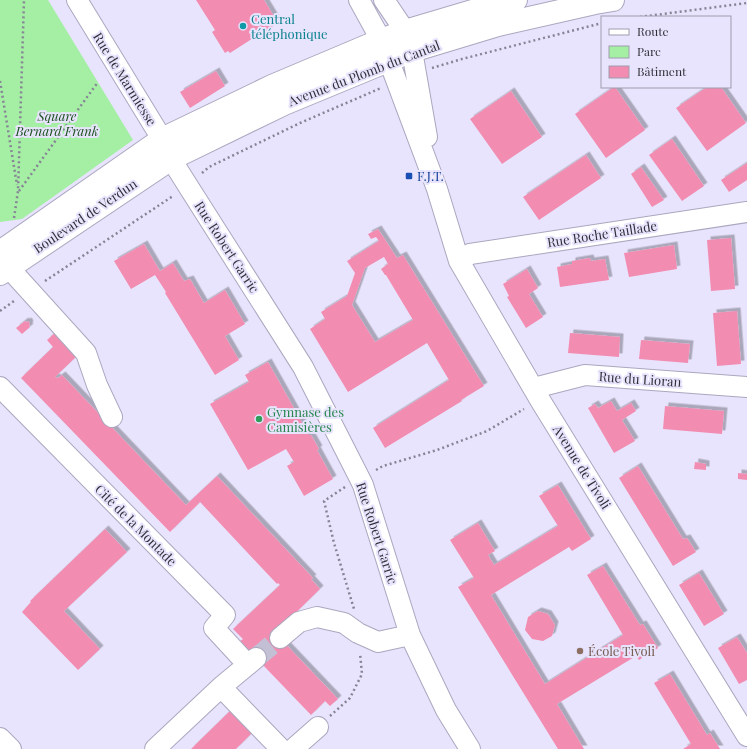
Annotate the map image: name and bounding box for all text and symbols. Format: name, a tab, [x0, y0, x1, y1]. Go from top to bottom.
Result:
place label: Central téléphonique	[251, 10, 328, 42]
legend	[601, 16, 731, 88]
marker: Central téléphonique	[238, 21, 248, 31]
text: Route	[637, 23, 669, 39]
street label: Rue de Marmiesse	[90, 29, 161, 129]
street label: Avenue du Plomb du Cantal	[285, 36, 442, 110]
text: Parc	[637, 43, 661, 59]
text: Bâtiment	[637, 63, 687, 79]
park label: Square Bernard Frank	[15, 107, 99, 139]
place label: F.J.T.	[417, 167, 444, 184]
marker: F.J.T.	[404, 171, 414, 181]
street label: Boulevard de Verdun	[30, 175, 140, 257]
street label: Rue Robert Garric	[191, 198, 263, 296]
street label: Rue Roche Taillade	[546, 216, 658, 251]
street label: Rue du Lioran	[598, 367, 682, 390]
place label: Gymnase des Camisières	[267, 403, 344, 435]
marker: Gymnase des Camisières	[254, 414, 264, 424]
street label: Avenue de Tivoli	[549, 421, 615, 512]
street label: Cité de la Montade	[92, 480, 181, 569]
street label: Rue Robert Garric	[353, 480, 402, 586]
place label: École Tivoli	[588, 642, 655, 659]
marker: École Tivoli	[575, 646, 585, 656]

